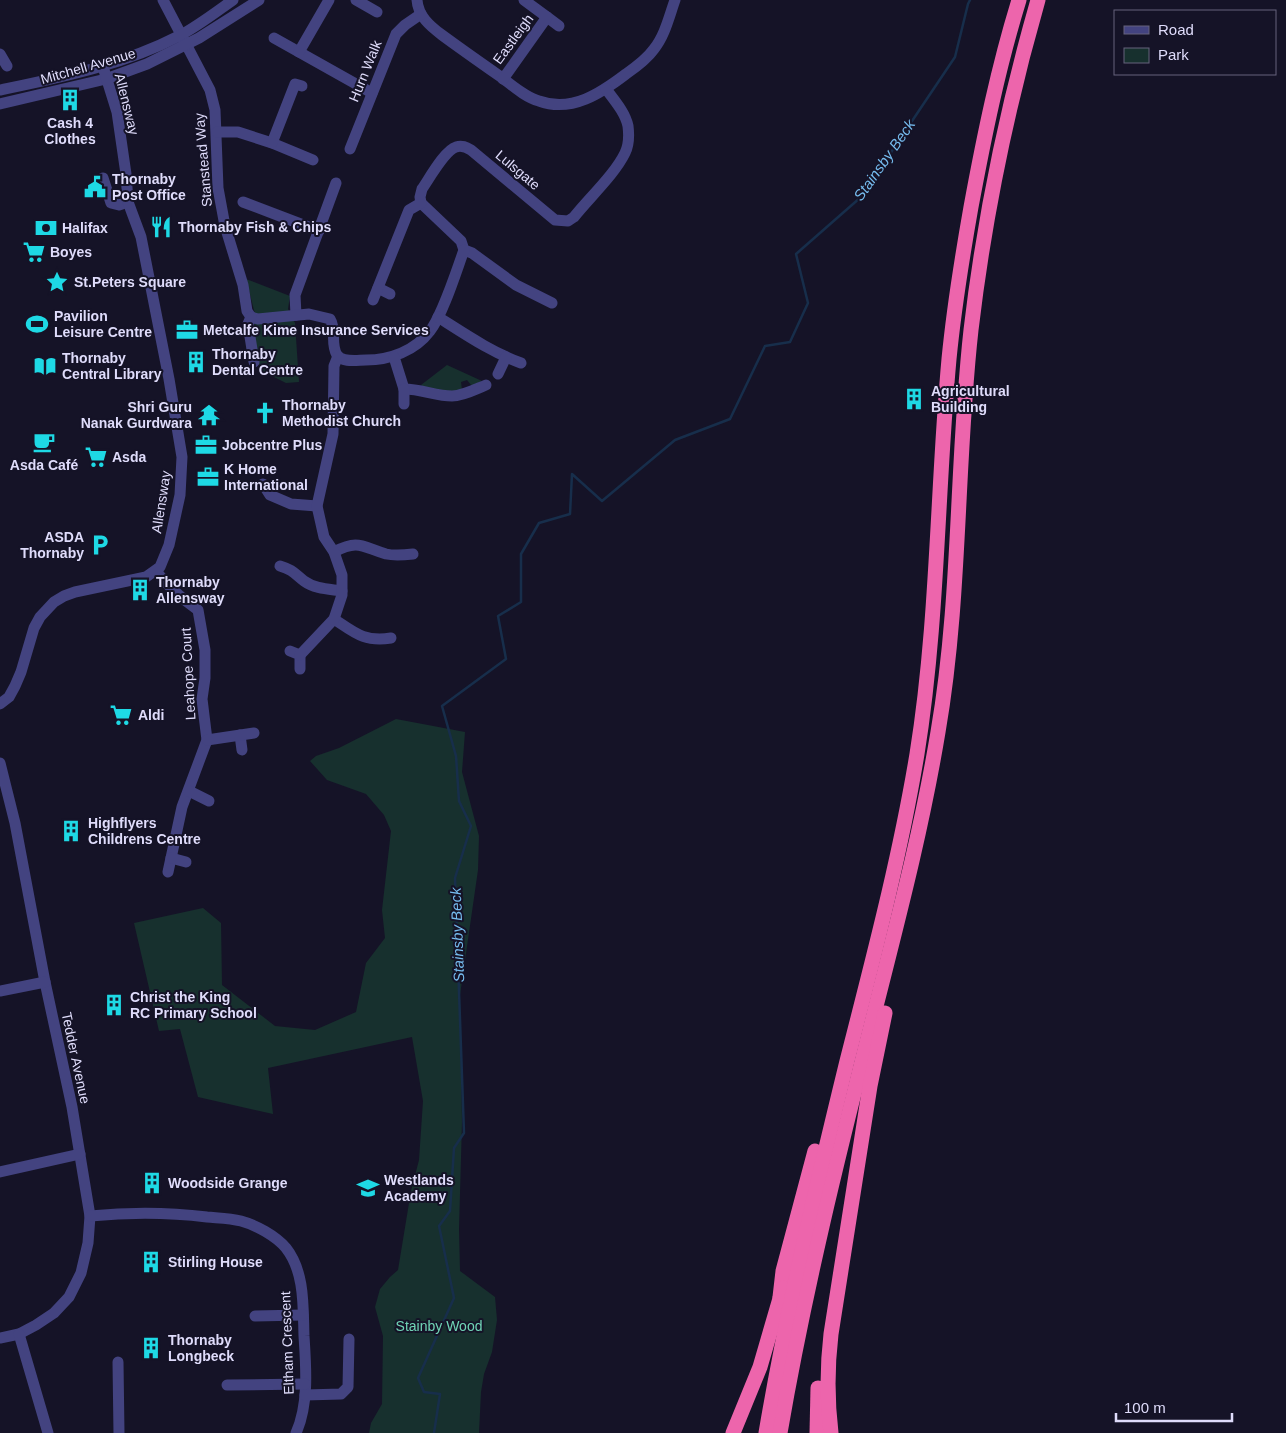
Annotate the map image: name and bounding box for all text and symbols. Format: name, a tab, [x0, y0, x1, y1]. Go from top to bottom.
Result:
legend	[1114, 10, 1276, 75]
street label: Eastleigh	[490, 11, 536, 67]
text: Road	[1158, 21, 1194, 38]
street label: Hurn Walk	[345, 37, 385, 104]
street label: Mitchell Avenue	[39, 45, 137, 87]
text: Park	[1158, 46, 1189, 63]
street label: Allensway	[112, 71, 142, 137]
building icon: Cash 4 Clothes	[57, 87, 83, 113]
street label: Stanstead Way	[191, 112, 215, 208]
place label: Cash 4 Clothes	[44, 115, 96, 147]
water label: Stainsby Beck	[850, 115, 919, 204]
street label: Lulsgate	[493, 147, 544, 193]
place label: Thornaby Post Office	[112, 171, 186, 203]
public building icon: Thornaby Post Office	[82, 174, 108, 200]
restaurant icon: Thornaby Fish & Chips	[148, 214, 174, 240]
bank icon: Halifax	[33, 215, 59, 241]
place label: Thornaby Fish & Chips	[178, 219, 331, 235]
place label: Halifax	[62, 220, 108, 236]
supermarket icon: Boyes	[21, 239, 47, 265]
place label: Boyes	[50, 244, 92, 260]
place icon: St.Peters Square	[44, 269, 70, 295]
place label: St.Peters Square	[74, 274, 186, 290]
place label: Pavilion Leisure Centre	[54, 308, 152, 340]
sports icon: Pavilion Leisure Centre	[24, 311, 50, 337]
office icon: Metcalfe Kime Insurance Services	[174, 317, 200, 343]
place label: Metcalfe Kime Insurance Services	[203, 322, 429, 338]
place label: Thornaby Dental Centre	[212, 346, 303, 378]
building icon: Thornaby Dental Centre	[183, 349, 209, 375]
place label: Thornaby Central Library	[62, 350, 162, 382]
library icon: Thornaby Central Library	[32, 353, 58, 379]
place label: Agricultural Building	[931, 383, 1010, 415]
building icon: Agricultural Building	[901, 386, 927, 412]
place label: Thornaby Methodist Church	[282, 397, 401, 429]
place label: Shri Guru Nanak Gurdwara	[81, 399, 192, 431]
church icon: Thornaby Methodist Church	[252, 400, 278, 426]
temple icon: Shri Guru Nanak Gurdwara	[196, 402, 222, 428]
cafe icon: Asda Café	[31, 429, 57, 455]
office icon: Jobcentre Plus	[193, 432, 219, 458]
place label: Jobcentre Plus	[222, 437, 323, 453]
supermarket icon: Asda	[83, 444, 109, 470]
place label: Asda	[112, 449, 146, 465]
place label: Asda Café	[10, 457, 78, 473]
place label: K Home International	[224, 461, 308, 493]
office icon: K Home International	[195, 464, 221, 490]
street label: Allensway	[148, 470, 174, 534]
place label: ASDA Thornaby	[20, 529, 84, 561]
parking icon: ASDA Thornaby	[87, 532, 113, 558]
place label: Thornaby Allensway	[156, 574, 225, 606]
building icon: Thornaby Allensway	[127, 577, 153, 603]
street label: Leahope Court	[178, 627, 198, 721]
supermarket icon: Aldi	[108, 702, 134, 728]
place label: Aldi	[138, 707, 164, 723]
place label: Highflyers Childrens Centre	[88, 815, 201, 847]
building icon: Highflyers Childrens Centre	[58, 818, 84, 844]
water label: Stainsby Beck	[447, 886, 467, 983]
place label: Christ the King RC Primary School	[130, 989, 257, 1021]
building icon: Christ the King RC Primary School	[101, 992, 127, 1018]
street label: Tedder Avenue	[58, 1011, 94, 1105]
building icon: Woodside Grange	[139, 1170, 165, 1196]
place label: Westlands Academy	[384, 1172, 454, 1204]
place label: Woodside Grange	[168, 1175, 288, 1191]
school or university icon: Westlands Academy	[355, 1175, 381, 1201]
building icon: Stirling House	[138, 1249, 164, 1275]
place label: Stirling House	[168, 1254, 263, 1270]
street label: Eltham Crescent	[277, 1291, 297, 1395]
park label: Stainby Wood	[396, 1318, 482, 1334]
place label: Thornaby Longbeck	[168, 1332, 234, 1364]
building icon: Thornaby Longbeck	[138, 1335, 164, 1361]
scale bar	[1116, 1390, 1232, 1422]
text: 100 m	[1124, 1399, 1166, 1416]

